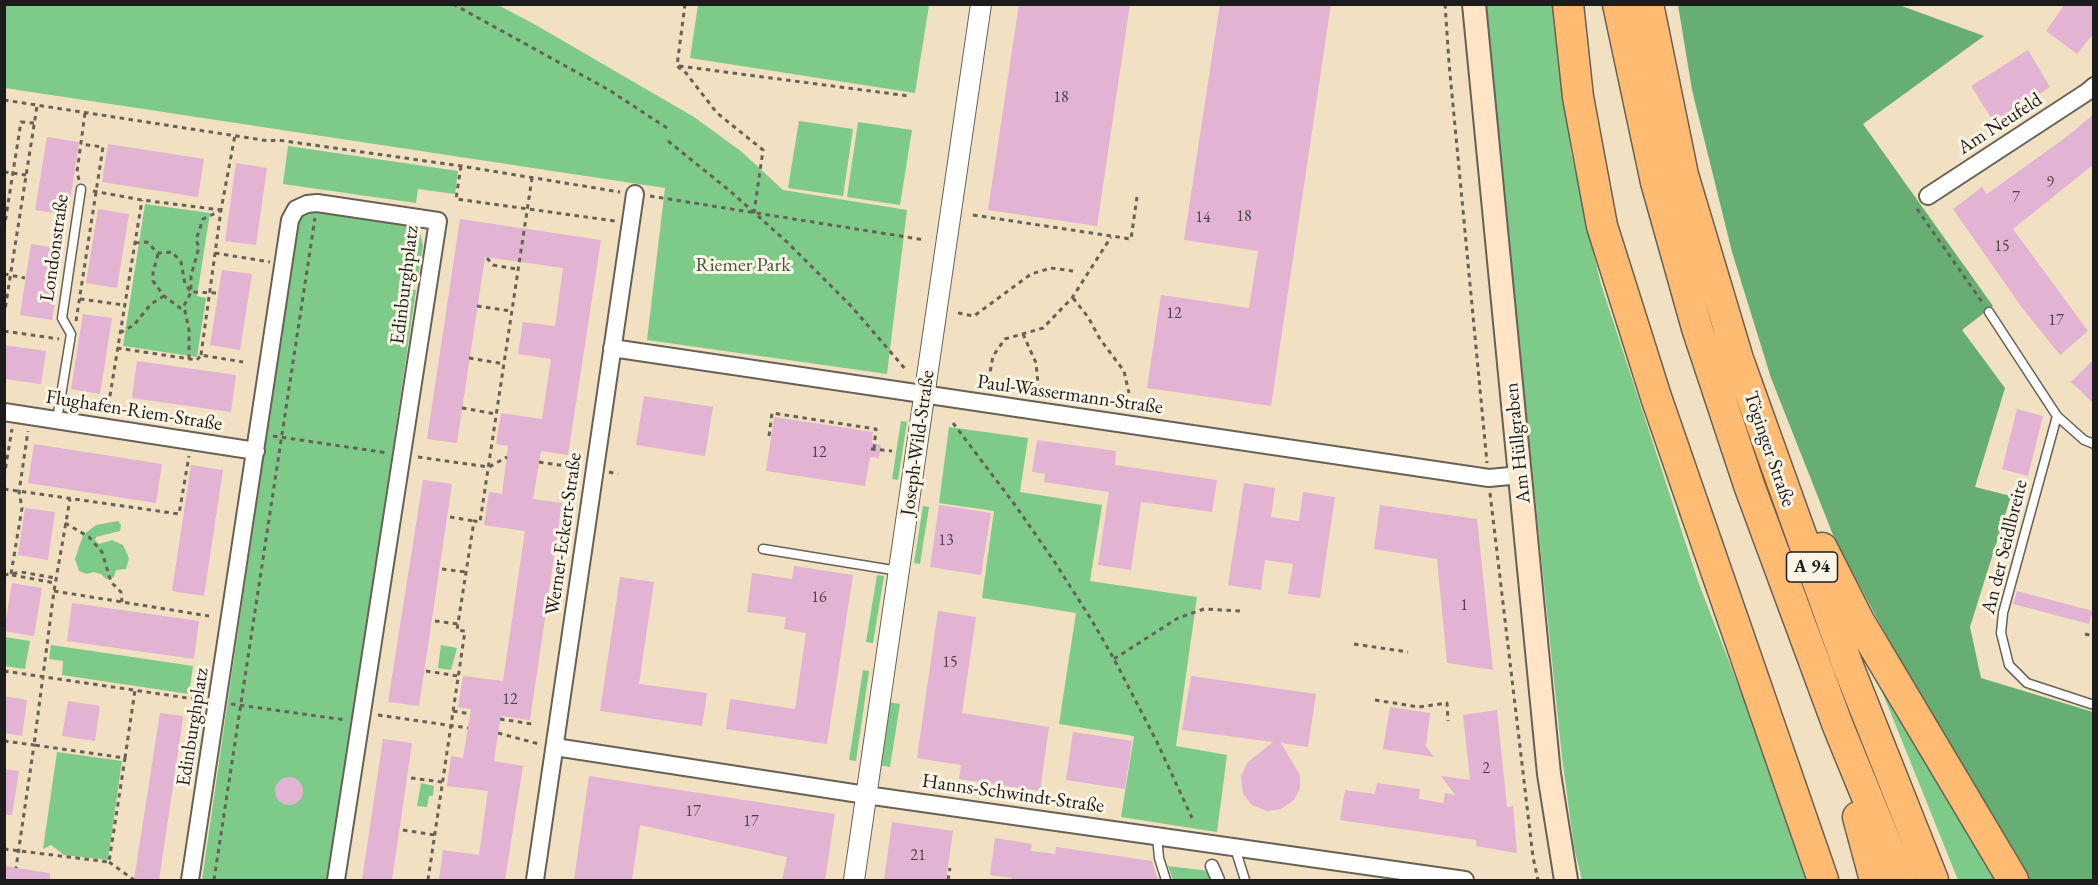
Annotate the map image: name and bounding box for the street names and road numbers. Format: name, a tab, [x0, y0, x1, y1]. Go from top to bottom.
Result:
street label: Am Neufeld	[1953, 88, 2047, 160]
street label: Londonstraße	[36, 193, 74, 303]
street label: Edinburghplatz	[386, 224, 424, 346]
street label: Joseph-Wild-Straße	[896, 369, 940, 517]
street label: Paul-Wassermann-Straße	[976, 370, 1164, 420]
street label: Am Hüllgraben	[1500, 381, 1536, 505]
street label: Flughafen-Riem-Straße	[44, 385, 224, 437]
street label: Töginger Straße	[1738, 388, 1800, 510]
street label: Werner-Eckert-Straße	[541, 451, 587, 617]
street label: An der Seidlbreite	[1977, 477, 2033, 617]
road number: A 94	[1786, 552, 1838, 582]
street label: Edinburghplatz	[172, 666, 214, 788]
street label: Hanns-Schwindt-Straße	[920, 769, 1106, 819]

